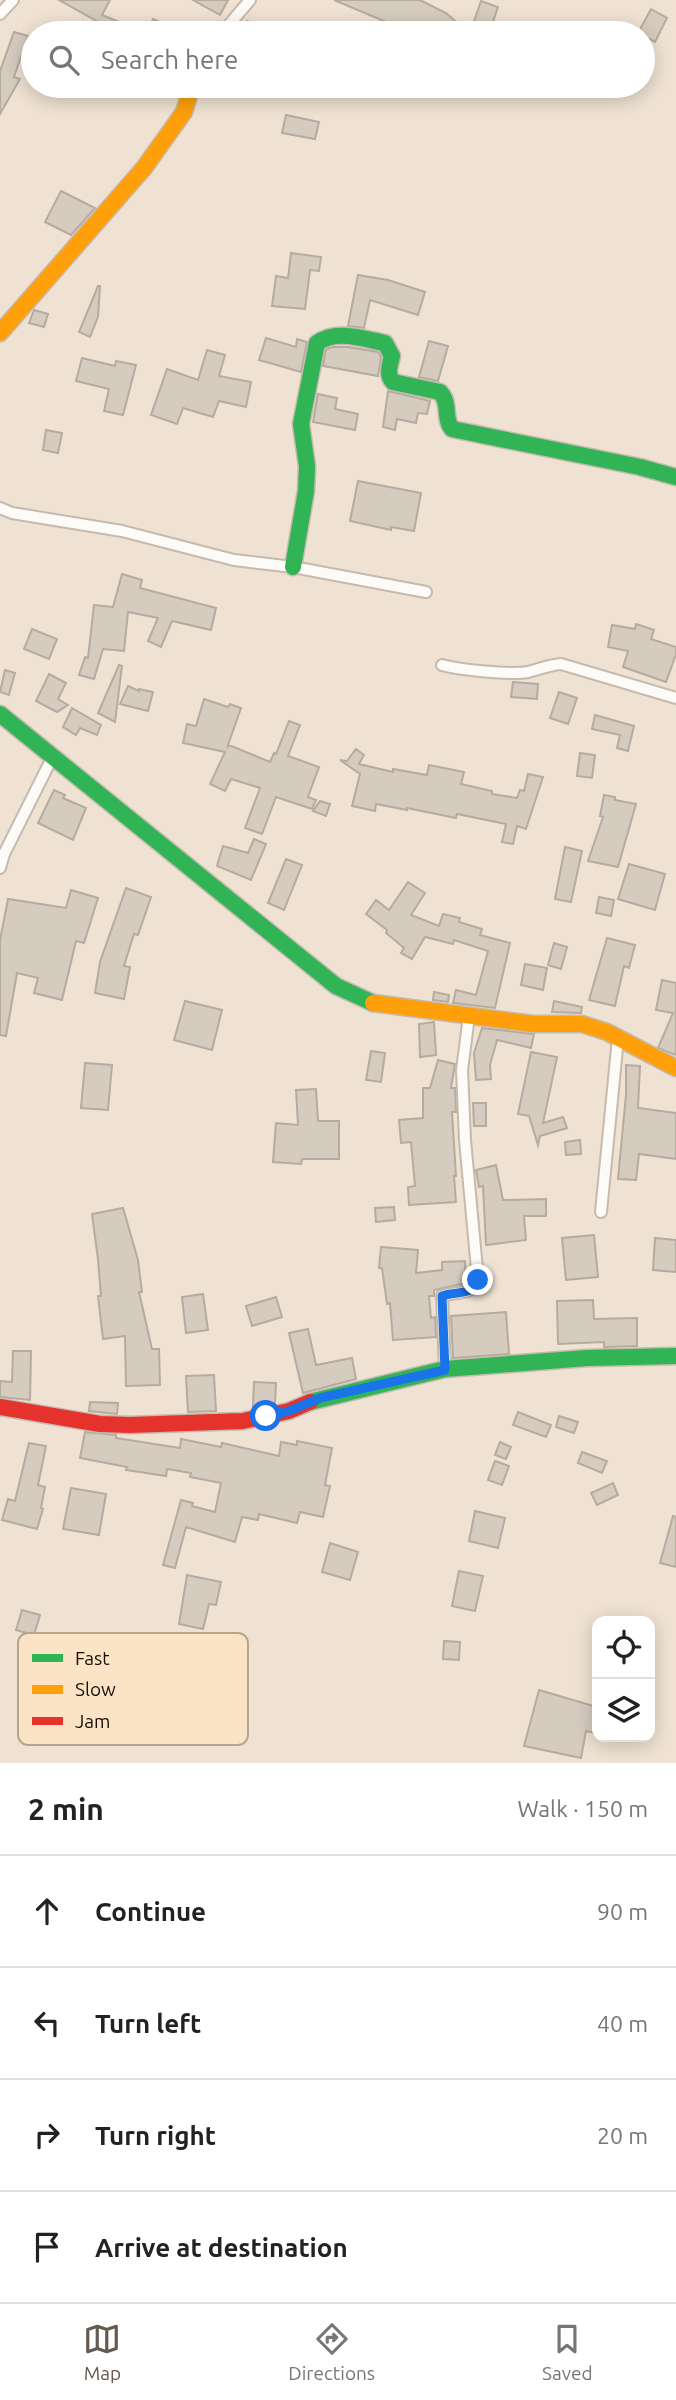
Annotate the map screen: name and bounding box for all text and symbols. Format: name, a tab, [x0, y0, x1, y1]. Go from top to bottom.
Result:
search box	[21, 21, 655, 98]
icon: search	[45, 41, 83, 79]
text: Search here	[101, 45, 238, 74]
route end	[462, 1264, 493, 1295]
route start	[250, 1400, 281, 1431]
map controls	[592, 1616, 655, 1742]
button: locate	[592, 1616, 655, 1679]
legend	[18, 1633, 248, 1745]
text: Fast	[75, 1647, 110, 1669]
text: Slow	[75, 1678, 116, 1700]
button: layers	[592, 1679, 655, 1742]
text: Jam	[75, 1710, 111, 1732]
text: 2 min	[28, 1792, 104, 1826]
text: Walk · 150 m	[517, 1796, 648, 1821]
icon: ahead	[28, 1892, 66, 1930]
text: Continue	[95, 1897, 206, 1926]
text: 90 m	[597, 1899, 648, 1924]
icon: left	[28, 2004, 66, 2042]
text: Turn left	[95, 2009, 201, 2038]
text: 40 m	[597, 2011, 648, 2036]
icon: right	[28, 2116, 66, 2154]
text: Turn right	[95, 2121, 216, 2150]
text: 20 m	[597, 2123, 648, 2148]
icon: arrive	[28, 2228, 66, 2266]
text: Arrive at destination	[95, 2233, 348, 2262]
tab: Map	[83, 2320, 121, 2384]
tab: Directions	[288, 2320, 375, 2384]
tab: Saved	[542, 2320, 593, 2384]

